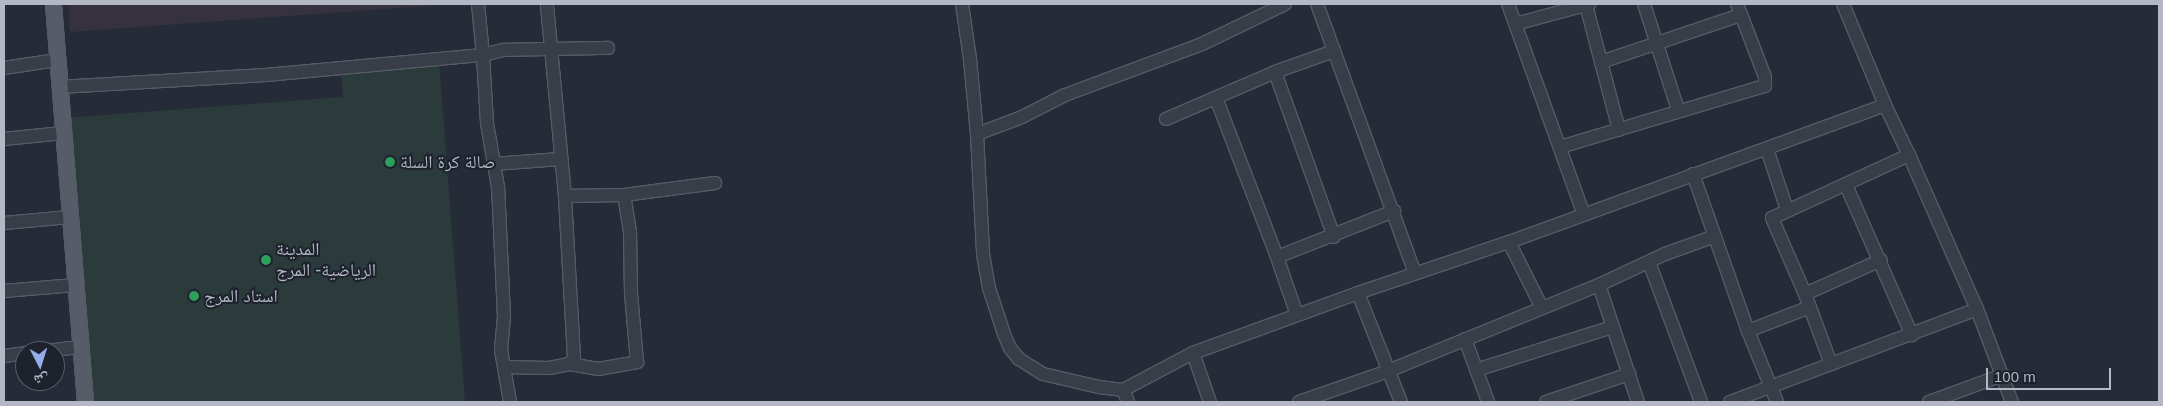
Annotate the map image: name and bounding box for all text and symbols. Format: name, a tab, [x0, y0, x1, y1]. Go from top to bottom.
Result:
place label: صالة كرة السلة	[400, 151, 495, 173]
marker: صالة كرة السلة	[384, 156, 396, 168]
place label: المدينة الرياضية- المرج	[276, 239, 376, 282]
marker: المدينة الرياضية- المرج	[260, 254, 272, 266]
place label: استاد المرج	[204, 285, 278, 307]
marker: استاد المرج	[188, 290, 200, 302]
north arrow	[15, 341, 65, 391]
scale bar	[1988, 358, 2113, 390]
text: 100 m	[1994, 368, 2036, 385]
text: ش	[33, 371, 49, 389]

